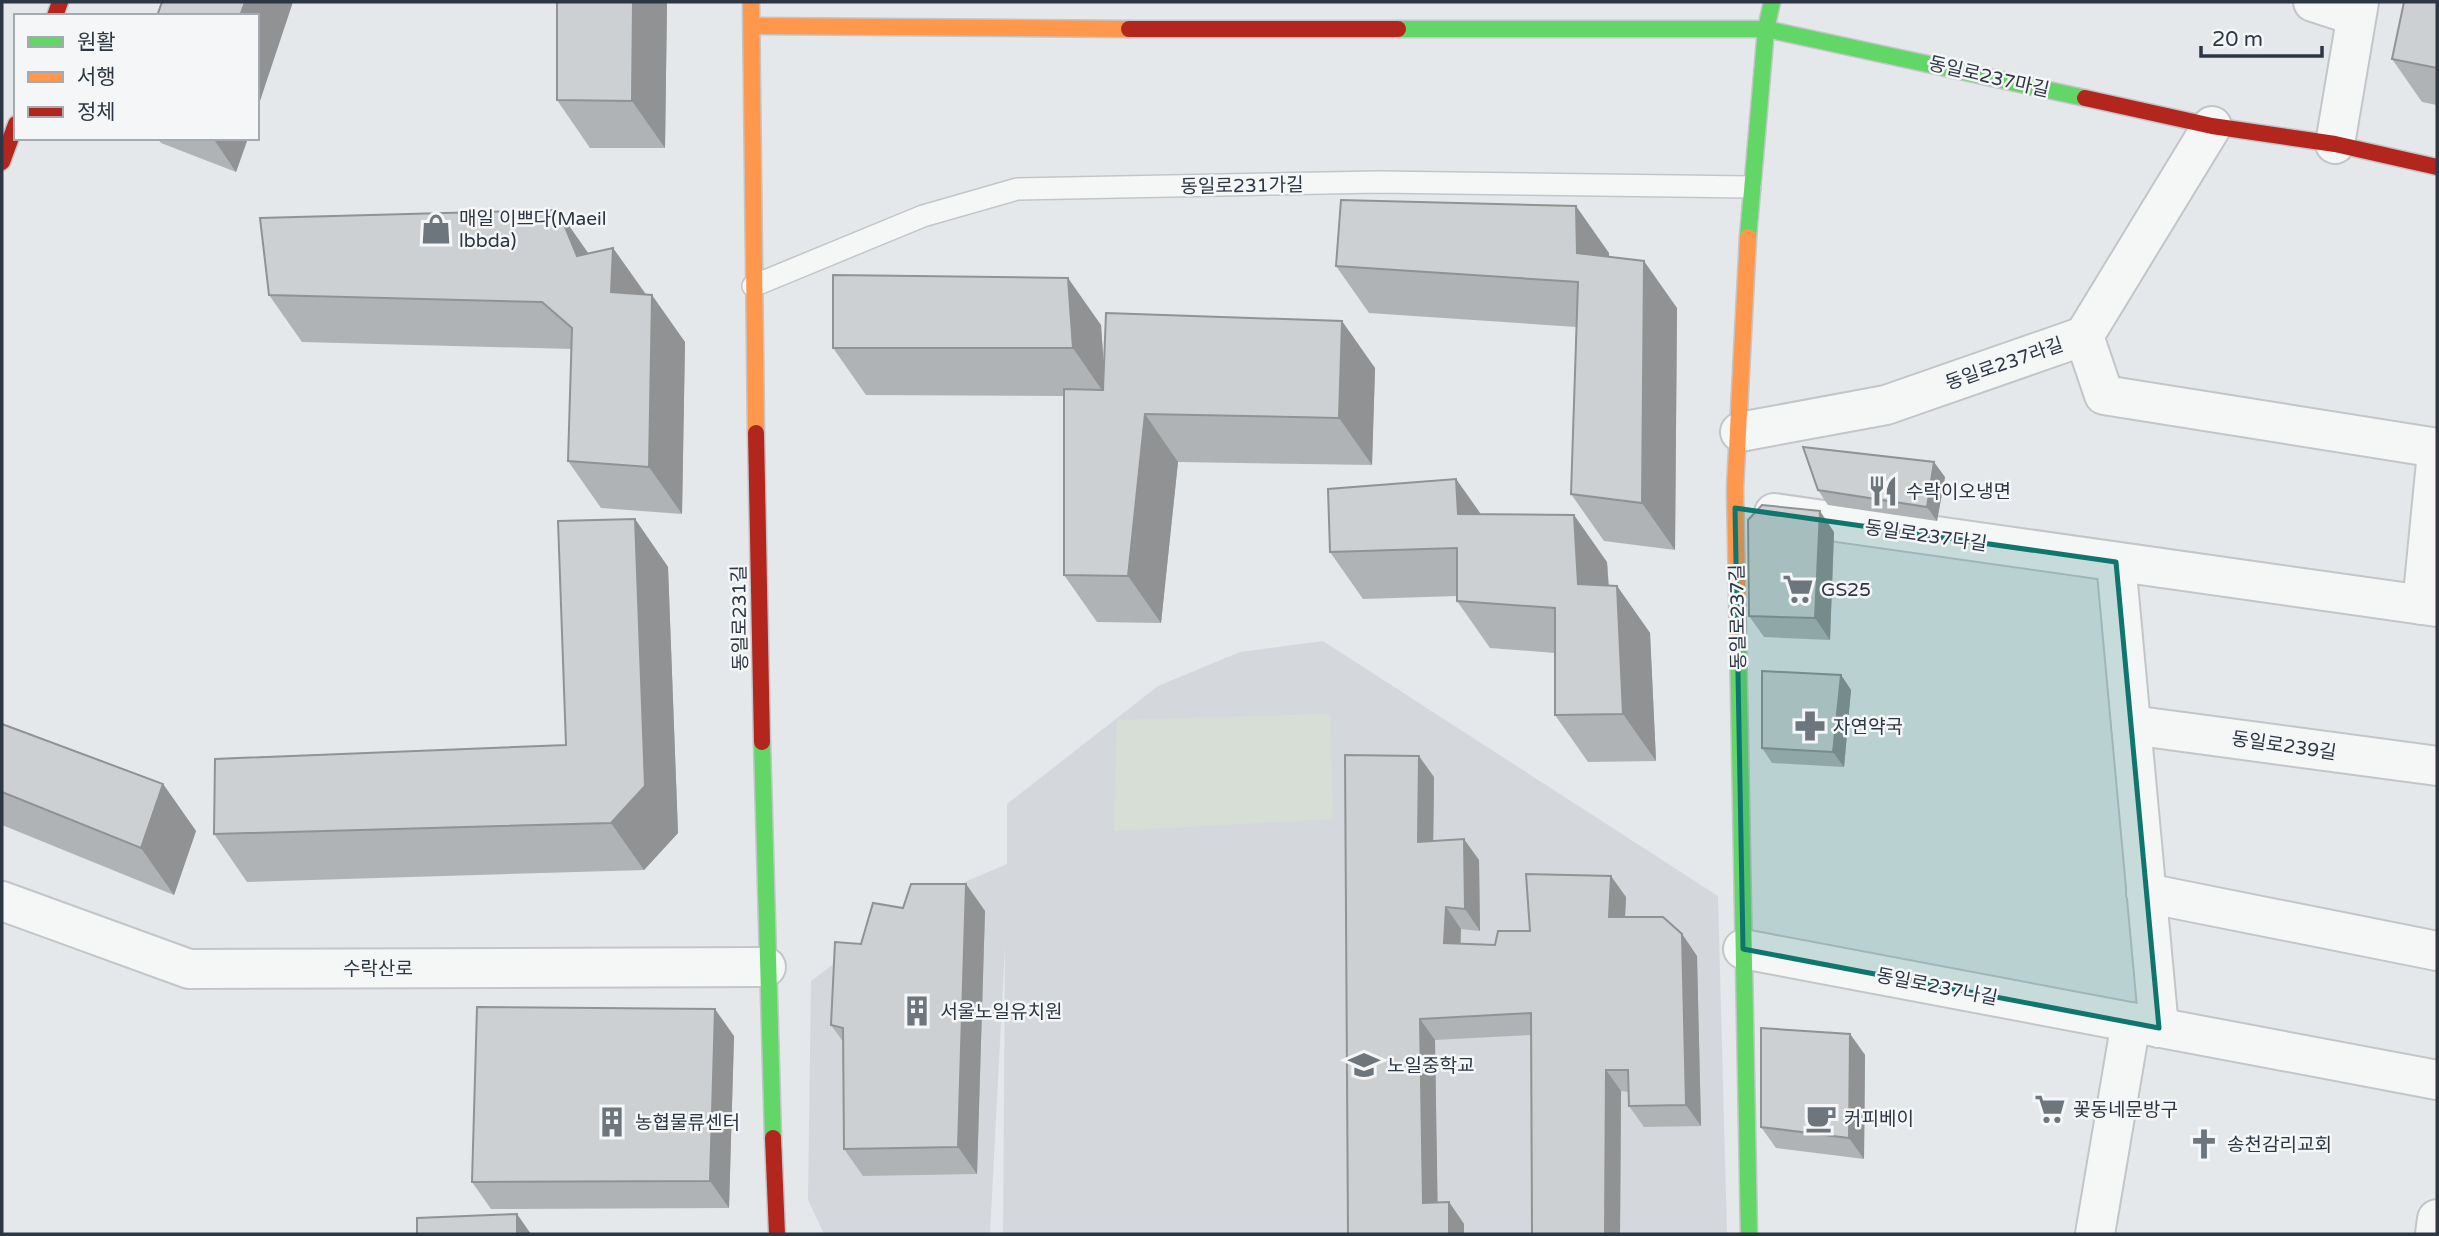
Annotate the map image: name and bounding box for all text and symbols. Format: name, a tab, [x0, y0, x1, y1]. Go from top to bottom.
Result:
legend	[14, 14, 259, 140]
scale bar	[2201, 14, 2322, 58]
text: 20 m	[2212, 27, 2263, 52]
text: 원활	[77, 30, 116, 55]
street label: 동일로237마길	[1926, 52, 2051, 102]
text: 서행	[77, 65, 116, 90]
text: 정체	[77, 100, 116, 125]
street label: 동일로231가길	[1180, 174, 1304, 198]
place label: 매일 이쁘다(Maeil lbbda)	[459, 208, 607, 252]
shop icon: 매일 이쁘다(Maeil lbbda)	[419, 212, 453, 246]
street label: 동일로237라길	[1942, 333, 2066, 394]
restaurant icon: 수락이오냉면	[1866, 474, 1900, 508]
place label: 수락이오냉면	[1906, 481, 2011, 503]
street label: 동일로237다길	[1863, 517, 1988, 555]
street label: 동일로237길	[1726, 564, 1750, 670]
street label: 동일로231길	[728, 565, 752, 671]
supermarket icon: GS25	[1781, 572, 1815, 606]
place label: GS25	[1821, 579, 1871, 601]
pharmacy icon: 자연약국	[1793, 709, 1827, 743]
place label: 자연약국	[1833, 716, 1903, 738]
street label: 동일로239길	[2230, 728, 2338, 764]
street label: 수락산로	[343, 958, 413, 980]
street label: 동일로237나길	[1874, 964, 1999, 1010]
building icon: 서울노일유치원	[900, 994, 934, 1028]
place label: 서울노일유치원	[940, 1001, 1062, 1023]
school or university icon: 노일중학교	[1347, 1048, 1381, 1082]
place label: 노일중학교	[1387, 1055, 1474, 1077]
supermarket icon: 꽃동네문방구	[2033, 1092, 2067, 1126]
place label: 꽃동네문방구	[2073, 1099, 2178, 1121]
cafe icon: 커피베이	[1804, 1101, 1838, 1135]
building icon: 농협물류센터	[595, 1105, 629, 1139]
place label: 커피베이	[1844, 1108, 1914, 1130]
place label: 농협물류센터	[635, 1112, 740, 1134]
church icon: 송천감리교회	[2187, 1127, 2221, 1161]
place label: 송천감리교회	[2227, 1134, 2332, 1156]

